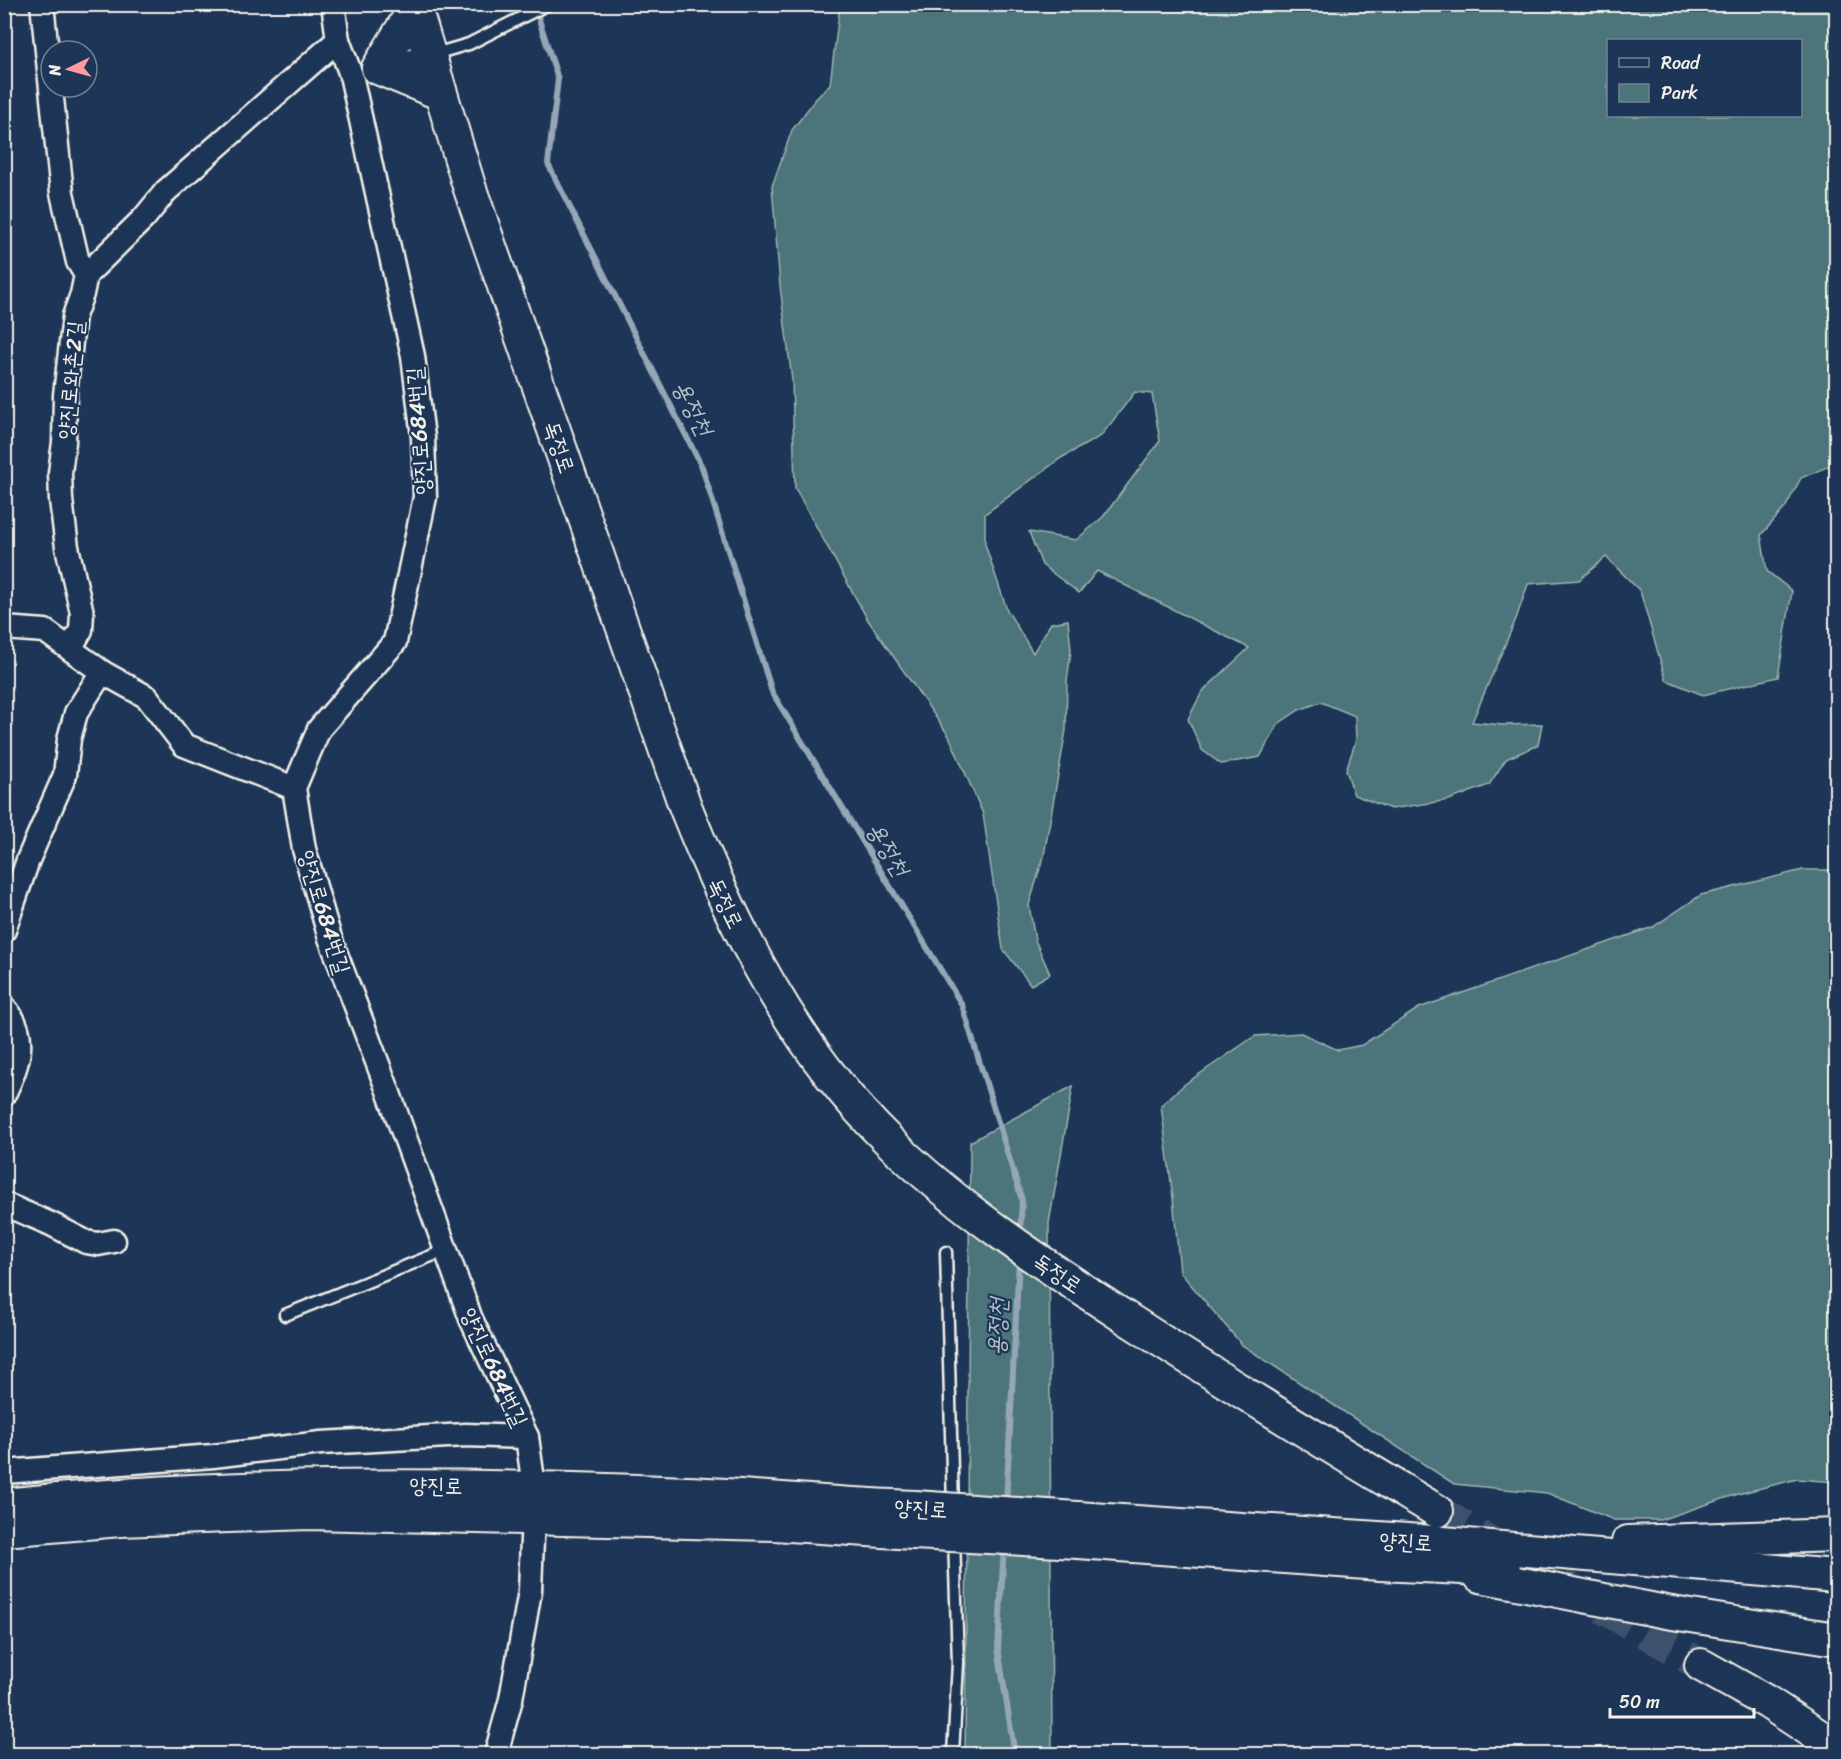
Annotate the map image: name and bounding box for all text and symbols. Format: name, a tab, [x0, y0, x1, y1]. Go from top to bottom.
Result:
north arrow	[39, 39, 99, 99]
legend	[1607, 39, 1802, 117]
text: Road	[1661, 47, 1701, 79]
text: N	[40, 63, 70, 78]
text: Park	[1661, 77, 1698, 109]
street label: 양진로와촌2길	[46, 319, 95, 441]
street label: 양진로684번길	[395, 365, 442, 496]
water label: 용정천	[661, 373, 726, 446]
street label: 독정로	[532, 416, 587, 479]
water label: 용정천	[855, 813, 922, 887]
street label: 양진로684번길	[287, 845, 362, 979]
street label: 독정로	[696, 871, 755, 936]
street label: 독정로	[1025, 1242, 1091, 1304]
water label: 용정천	[975, 1294, 1020, 1357]
street label: 양진로684번길	[450, 1301, 539, 1434]
street label: 양진로	[409, 1466, 463, 1505]
street label: 양진로	[893, 1488, 949, 1529]
street label: 양진로	[1378, 1520, 1434, 1563]
scale bar	[1610, 1681, 1754, 1719]
text: 50 m	[1619, 1686, 1660, 1718]

